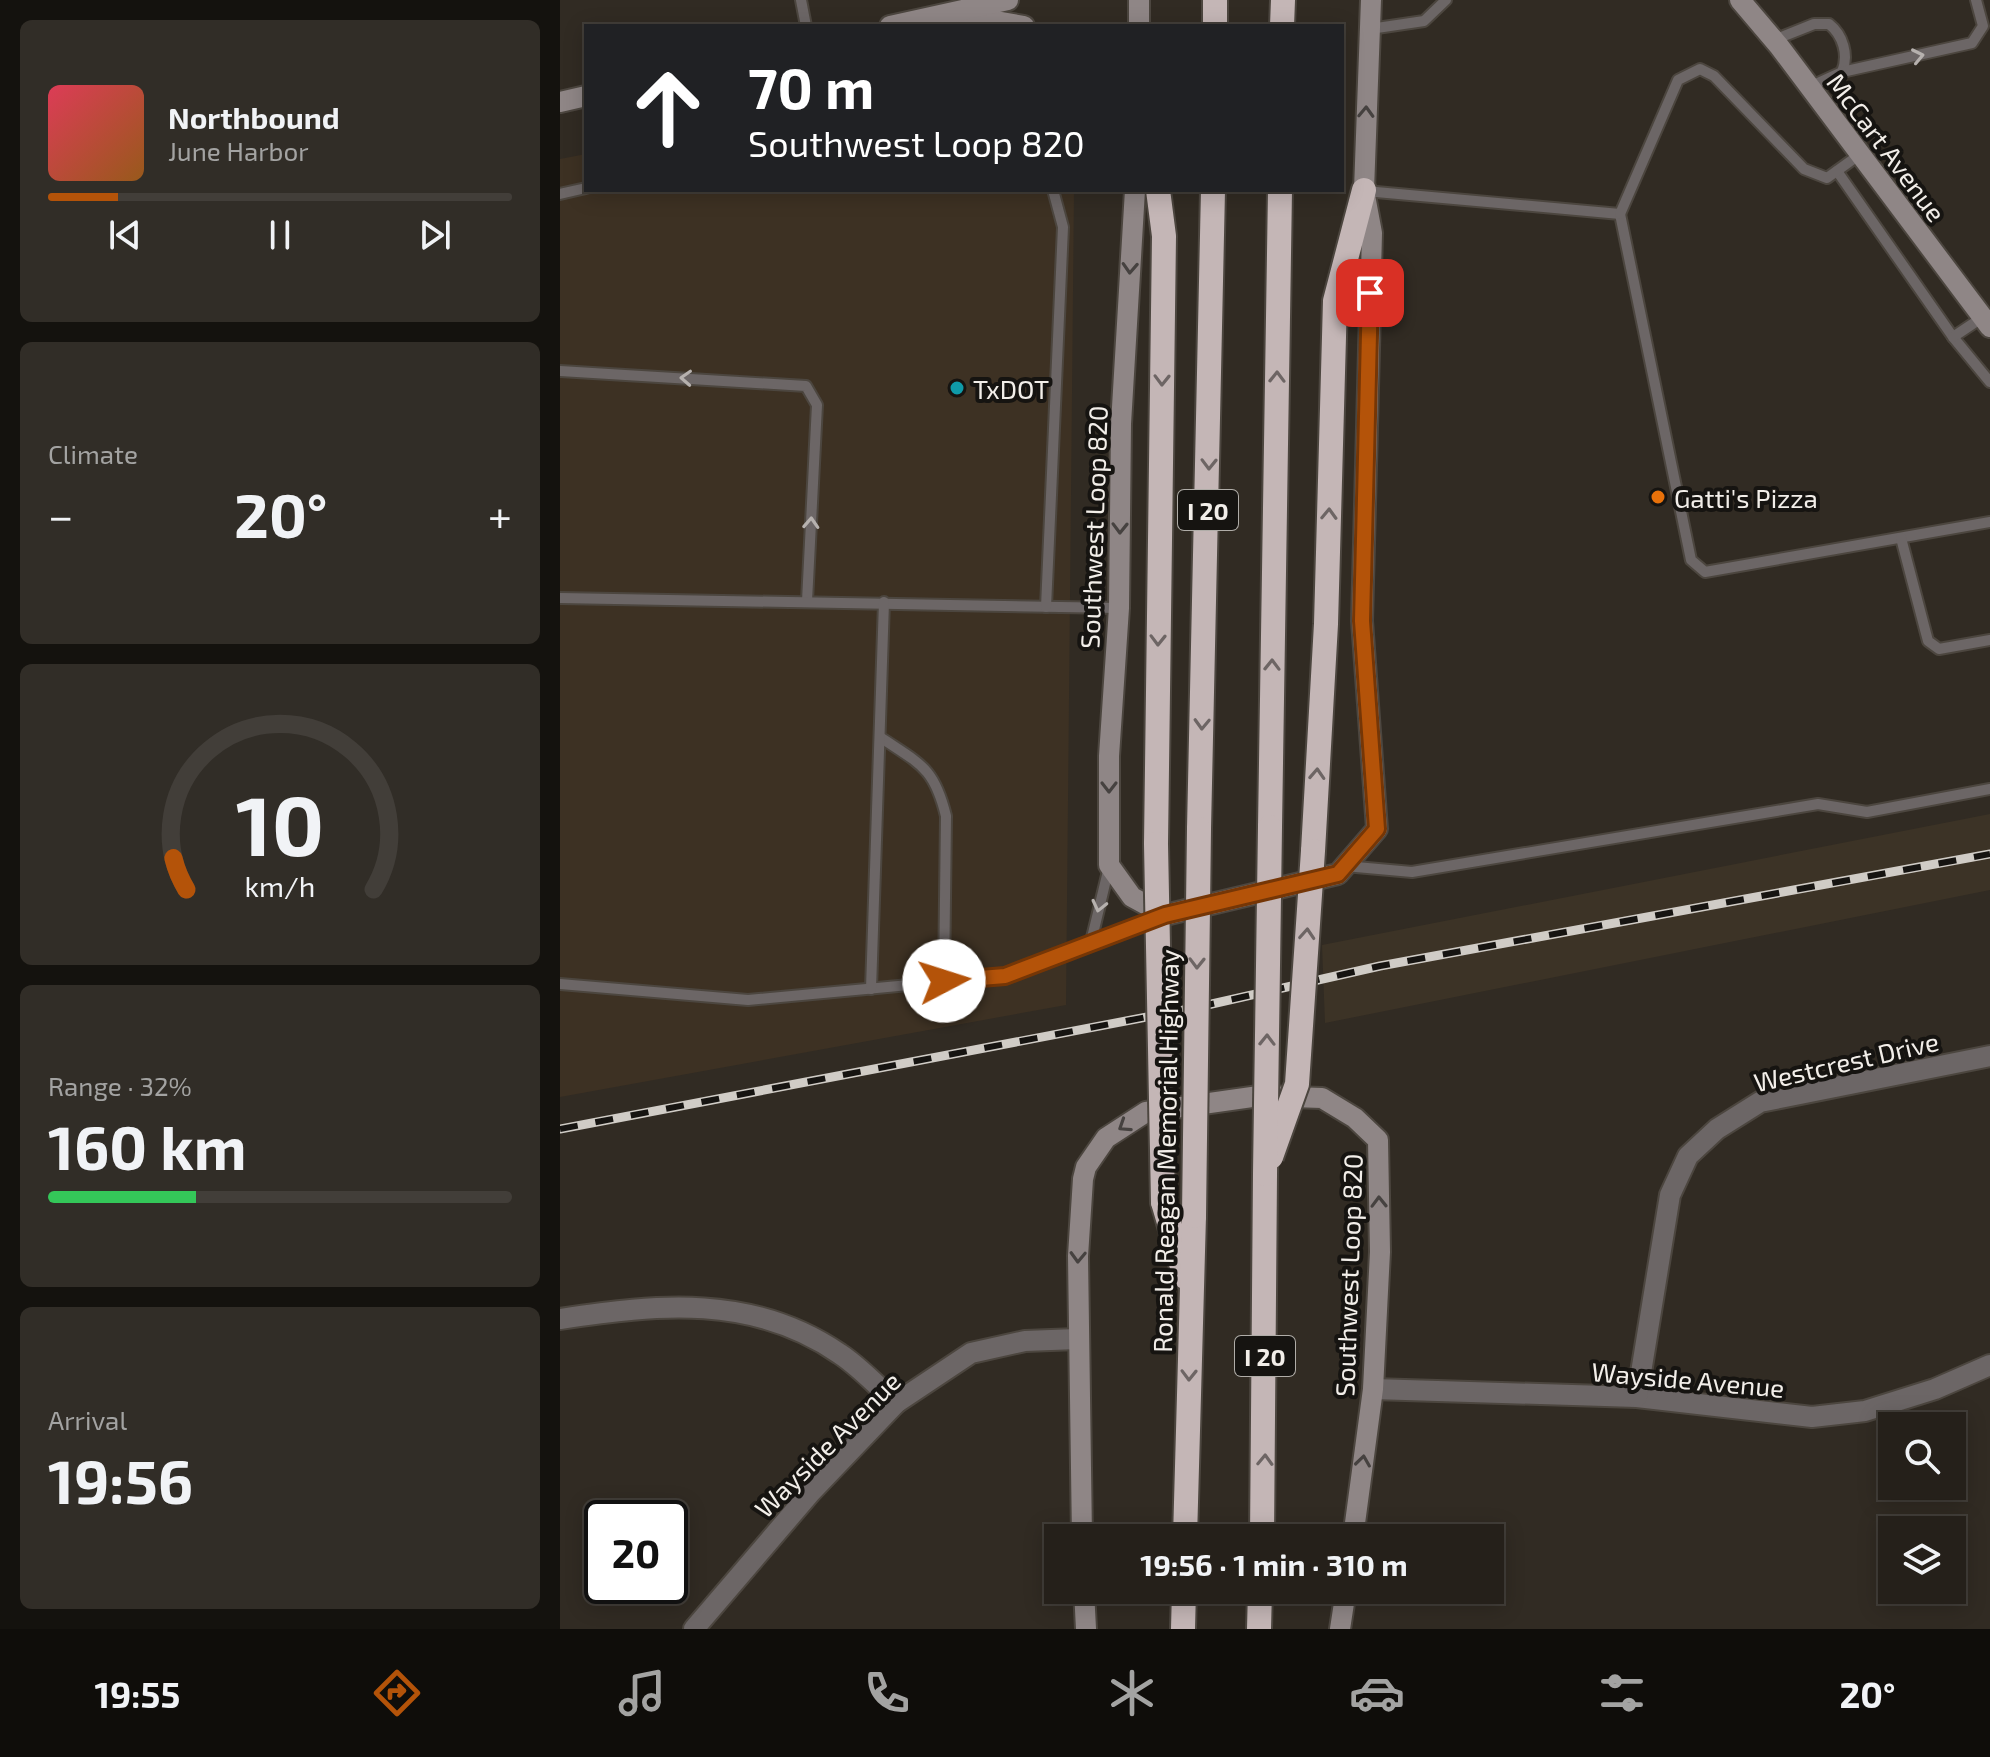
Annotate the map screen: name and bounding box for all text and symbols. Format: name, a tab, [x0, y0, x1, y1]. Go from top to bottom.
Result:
one-way arrow	[1911, 48, 1924, 65]
text: 70 m	[748, 53, 874, 120]
icon: ahead	[616, 56, 720, 160]
street label: McCart Avenue	[1821, 67, 1953, 227]
text: Northbound	[168, 99, 340, 135]
one-way arrow	[1358, 105, 1375, 118]
text: Southwest Loop 820	[748, 121, 1085, 164]
text: June Harbor	[168, 135, 309, 166]
icon: previous	[103, 213, 147, 257]
icon: pause	[258, 213, 302, 257]
icon: next	[413, 213, 457, 257]
pin	[1336, 259, 1404, 327]
one-way arrow	[1122, 262, 1139, 275]
icon: arrive	[1348, 271, 1392, 315]
one-way arrow	[679, 370, 692, 387]
one-way arrow	[1268, 370, 1285, 383]
place label: TxDOT	[973, 373, 1049, 404]
one-way arrow	[1153, 374, 1171, 387]
marker: TxDOT	[948, 379, 966, 397]
street label: Southwest Loop 820	[1073, 405, 1113, 649]
text: Climate	[48, 438, 138, 469]
one-way arrow	[1200, 458, 1218, 471]
text: 20°	[234, 478, 327, 550]
place label: Gatti's Pizza	[1674, 482, 1818, 513]
text: −	[48, 488, 74, 541]
text: +	[488, 488, 512, 541]
marker: Gatti's Pizza	[1649, 488, 1667, 506]
road number: I 20	[1178, 490, 1238, 530]
one-way arrow	[1320, 507, 1337, 520]
one-way arrow	[802, 516, 819, 529]
one-way arrow	[1111, 522, 1129, 535]
one-way arrow	[1149, 634, 1166, 646]
one-way arrow	[1263, 658, 1281, 671]
one-way arrow	[1194, 718, 1211, 731]
one-way arrow	[1308, 767, 1325, 780]
text: 10	[236, 773, 324, 873]
one-way arrow	[1100, 781, 1118, 794]
text: km/h	[245, 869, 315, 904]
one-way arrow	[1092, 898, 1109, 912]
one-way arrow	[1298, 927, 1315, 940]
position arrow	[902, 939, 986, 1023]
street label: Ronald Reagan Memorial Highway	[1146, 949, 1184, 1353]
one-way arrow	[1189, 957, 1206, 970]
street label: Westcrest Drive	[1751, 1025, 1941, 1097]
one-way arrow	[1258, 1033, 1276, 1046]
text: Range · 32%	[48, 1070, 192, 1101]
text: 160 km	[48, 1110, 247, 1182]
one-way arrow	[1119, 1116, 1133, 1131]
street label: Southwest Loop 820	[1328, 1153, 1368, 1397]
one-way arrow	[1370, 1195, 1388, 1208]
one-way arrow	[1070, 1251, 1087, 1264]
road number: I 20	[1235, 1336, 1295, 1376]
street label: Wayside Avenue	[1590, 1355, 1786, 1403]
street label: Wayside Avenue	[748, 1365, 906, 1523]
one-way arrow	[1180, 1369, 1198, 1382]
text: Arrival	[48, 1404, 127, 1435]
map controls	[1878, 1412, 1966, 1604]
button: search	[1878, 1412, 1966, 1500]
text: 19:56	[48, 1444, 193, 1516]
one-way arrow	[1256, 1453, 1273, 1466]
one-way arrow	[1354, 1454, 1371, 1468]
speed limit sign: 20	[584, 1500, 688, 1604]
button: layers	[1878, 1516, 1966, 1604]
text: 19:56 · 1 min · 310 m	[1140, 1546, 1408, 1582]
icon: directions	[369, 1665, 425, 1721]
icon: music	[614, 1665, 670, 1721]
icon: phone	[859, 1665, 915, 1721]
icon: climate	[1104, 1665, 1160, 1721]
icon: car	[1349, 1665, 1405, 1721]
icon: filters	[1594, 1665, 1650, 1721]
text: 19:55	[95, 1672, 180, 1715]
text: 20°	[1839, 1672, 1895, 1715]

